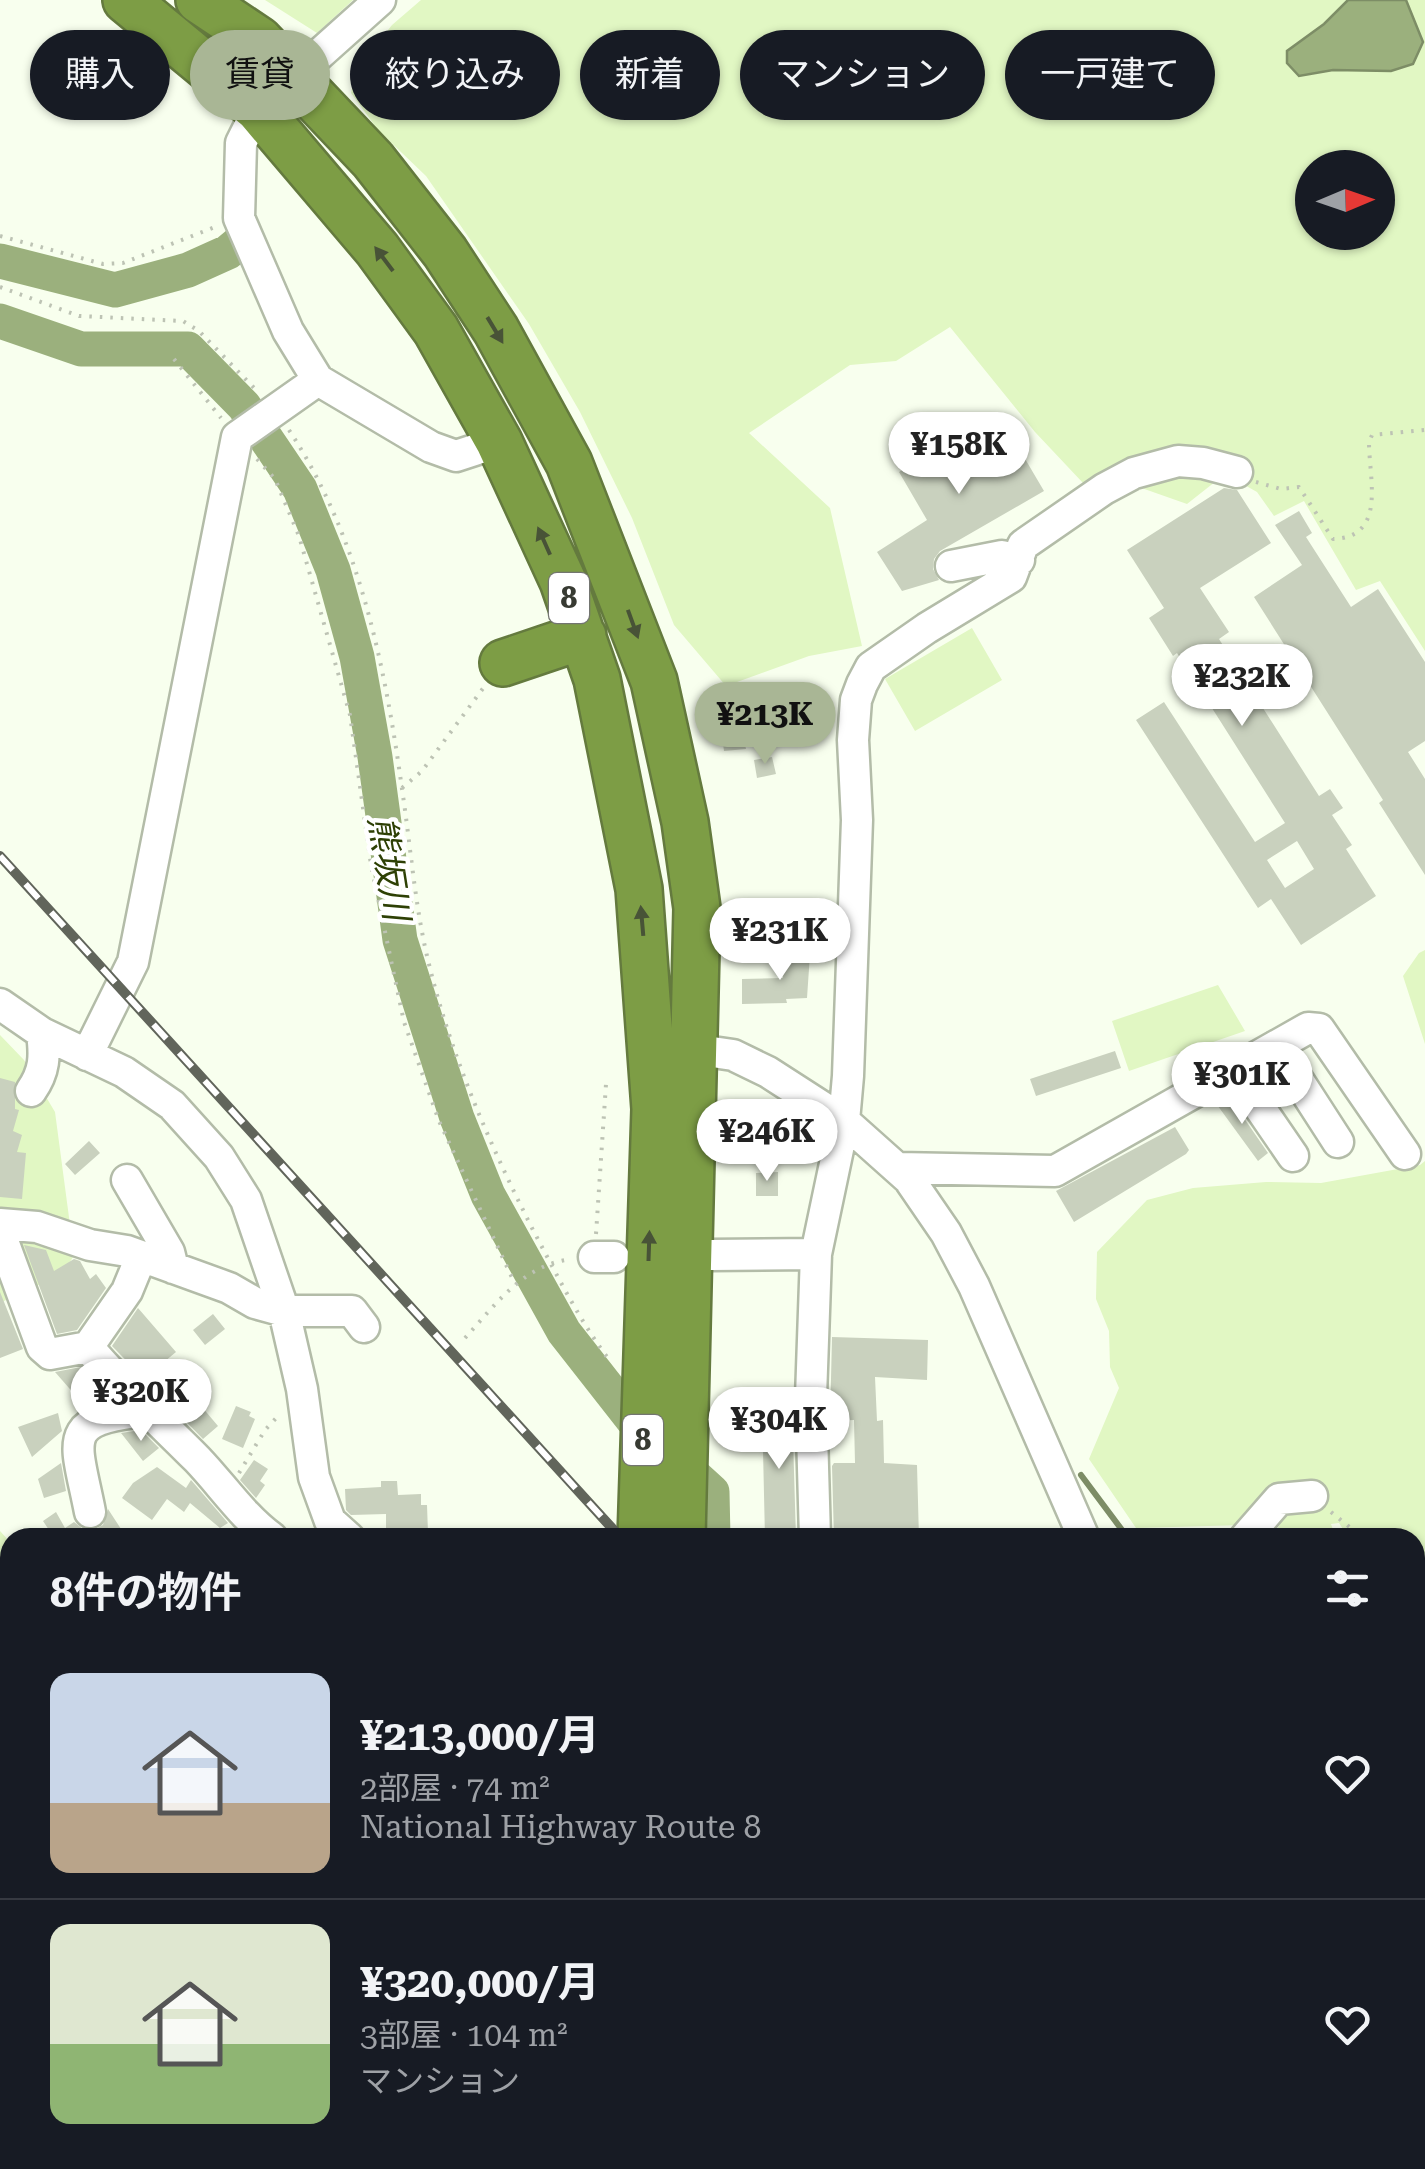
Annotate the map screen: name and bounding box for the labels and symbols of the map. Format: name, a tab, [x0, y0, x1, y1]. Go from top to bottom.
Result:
north arrow	[1295, 150, 1395, 250]
one-way arrow	[374, 246, 394, 272]
one-way arrow	[486, 316, 503, 344]
pin: ¥158K	[889, 412, 1029, 497]
one-way arrow	[536, 526, 553, 555]
road number: 8	[549, 573, 589, 623]
one-way arrow	[626, 609, 641, 639]
pin: ¥232K	[1172, 644, 1312, 729]
pin: ¥213K	[695, 682, 835, 767]
water label: 熊坂川	[360, 813, 418, 927]
pin: ¥231K	[710, 898, 850, 983]
one-way arrow	[633, 905, 649, 937]
pin: ¥301K	[1172, 1042, 1312, 1127]
pin: ¥246K	[697, 1099, 837, 1184]
one-way arrow	[641, 1229, 657, 1261]
pin: ¥320K	[71, 1359, 211, 1444]
pin: ¥304K	[709, 1387, 849, 1472]
road number: 8	[623, 1415, 663, 1465]

